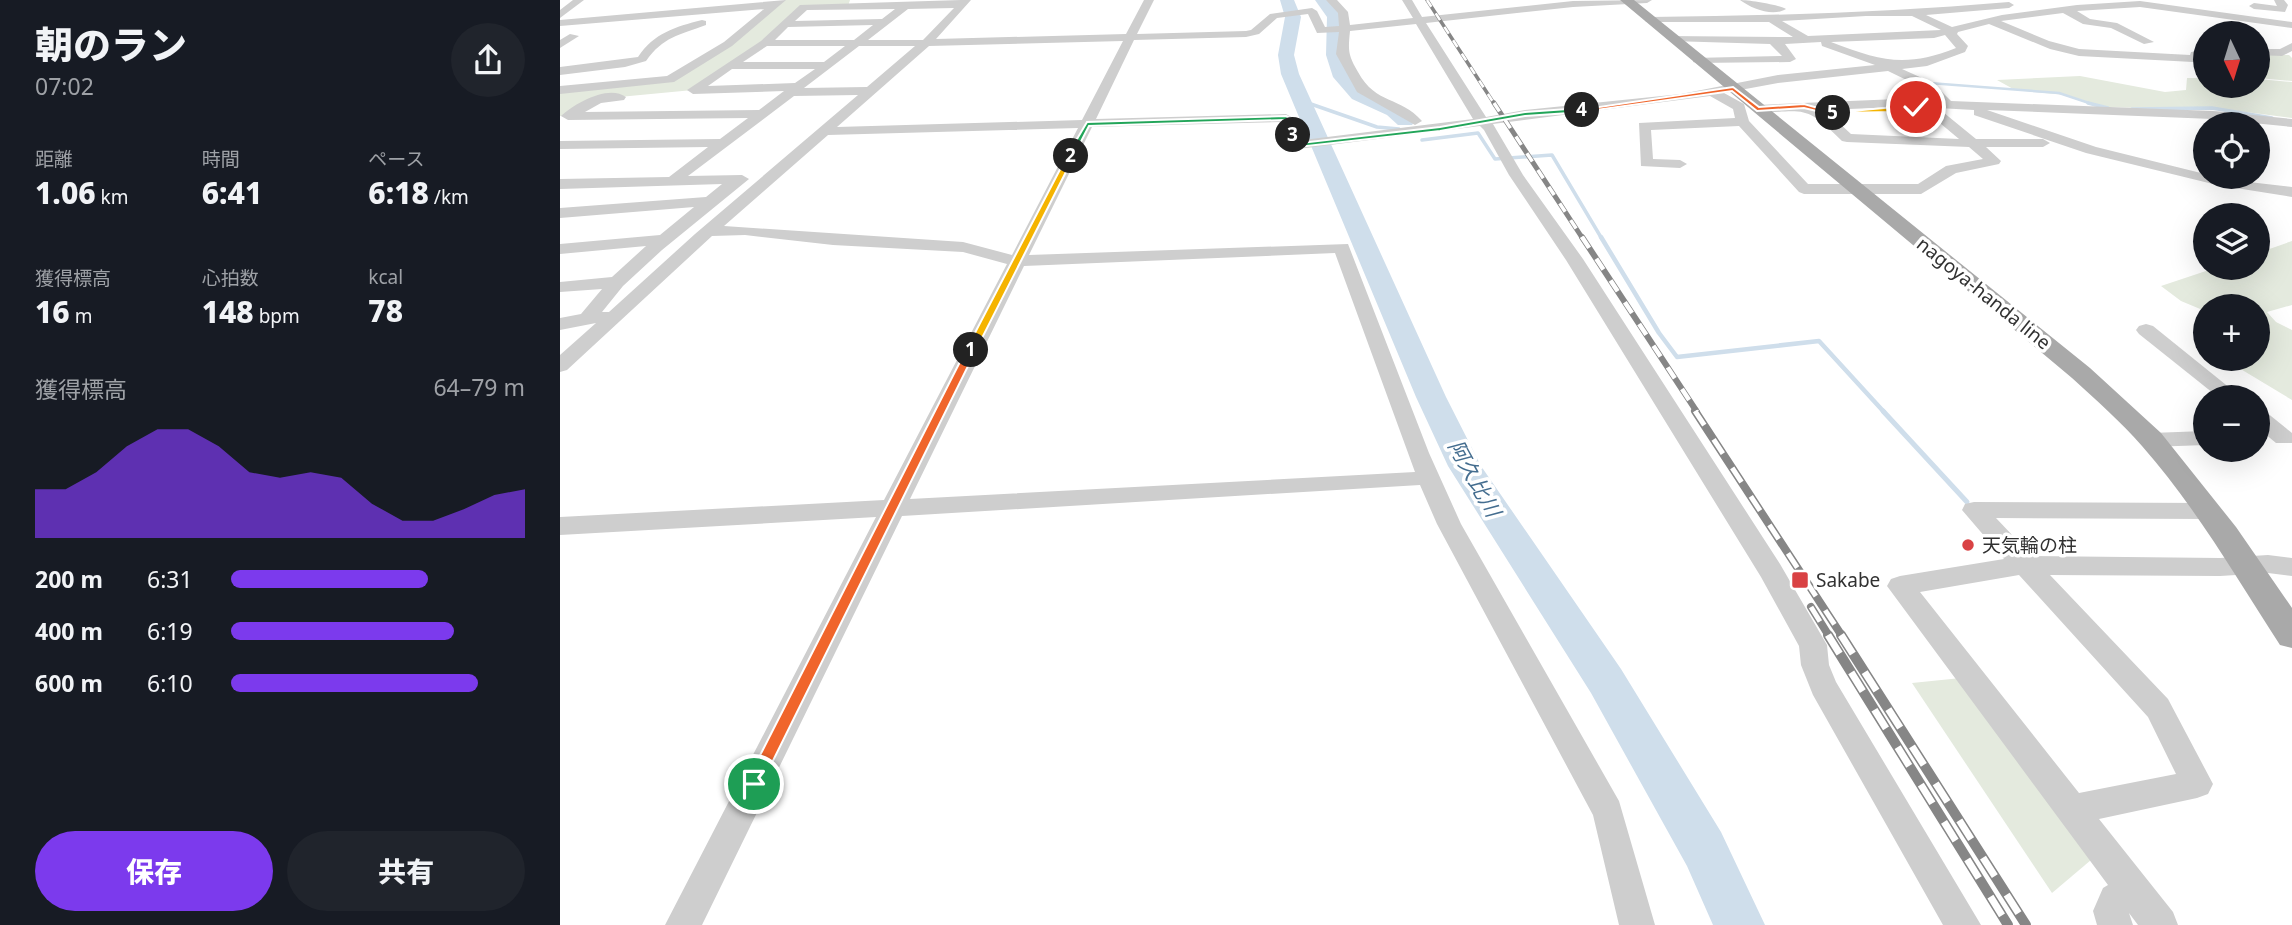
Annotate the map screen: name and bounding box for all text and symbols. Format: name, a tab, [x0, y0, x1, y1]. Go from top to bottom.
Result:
text: 朝のラン	[35, 18, 187, 70]
north arrow	[2193, 21, 2270, 98]
map controls	[2193, 21, 2270, 462]
button: share	[451, 23, 525, 97]
text: 07:02	[35, 70, 94, 102]
pin	[1886, 77, 1946, 137]
icon: check	[1897, 88, 1935, 126]
pin: 4	[1564, 92, 1600, 128]
text: 4	[1576, 96, 1587, 122]
pin: 5	[1816, 96, 1850, 130]
text: 5	[1827, 99, 1838, 125]
button: locate	[2193, 112, 2270, 189]
pin: 3	[1276, 118, 1310, 152]
text: 3	[1287, 121, 1298, 147]
pin: 2	[1054, 138, 1088, 174]
text: 2	[1065, 142, 1076, 168]
text: 距離	[35, 146, 73, 172]
text: 時間	[202, 146, 240, 172]
text: ペース	[368, 146, 424, 172]
text: 1.06	[35, 172, 96, 213]
text: 6:41	[202, 172, 262, 213]
text: 6:18	[368, 172, 429, 213]
text: km	[96, 184, 128, 210]
text: /km	[429, 184, 469, 210]
button: layers	[2193, 203, 2270, 280]
street label: nagoya-handa line	[1912, 231, 2056, 355]
text: kcal	[368, 264, 403, 290]
text: 獲得標高	[35, 265, 111, 291]
text: 心拍数	[202, 265, 259, 291]
text: 78	[368, 290, 403, 331]
text: 16	[35, 291, 70, 332]
text: 148	[202, 291, 254, 332]
button: +	[2193, 294, 2270, 371]
text: m	[70, 303, 92, 329]
text: bpm	[254, 303, 300, 329]
pin: 1	[954, 332, 988, 368]
text: 1	[965, 336, 976, 362]
text: 64–79 m	[433, 371, 525, 403]
text: 獲得標高	[35, 373, 127, 405]
button: −	[2193, 385, 2270, 462]
water label: 阿久比川	[1442, 434, 1509, 523]
place label: 天気輪の柱	[1982, 532, 2077, 558]
marker: 天気輪の柱	[1960, 537, 1976, 553]
text: 200 m	[35, 563, 103, 595]
text: 6:31	[147, 563, 193, 595]
place label: Sakabe	[1816, 567, 1880, 593]
marker: Sakabe	[1790, 570, 1810, 590]
text: 400 m	[35, 615, 103, 647]
text: 6:19	[147, 615, 193, 647]
text: 600 m	[35, 667, 103, 699]
text: 6:10	[147, 667, 193, 699]
pin	[724, 754, 784, 814]
icon: arrive	[735, 765, 773, 803]
button: 保存	[35, 831, 273, 911]
button: 共有	[287, 831, 525, 911]

